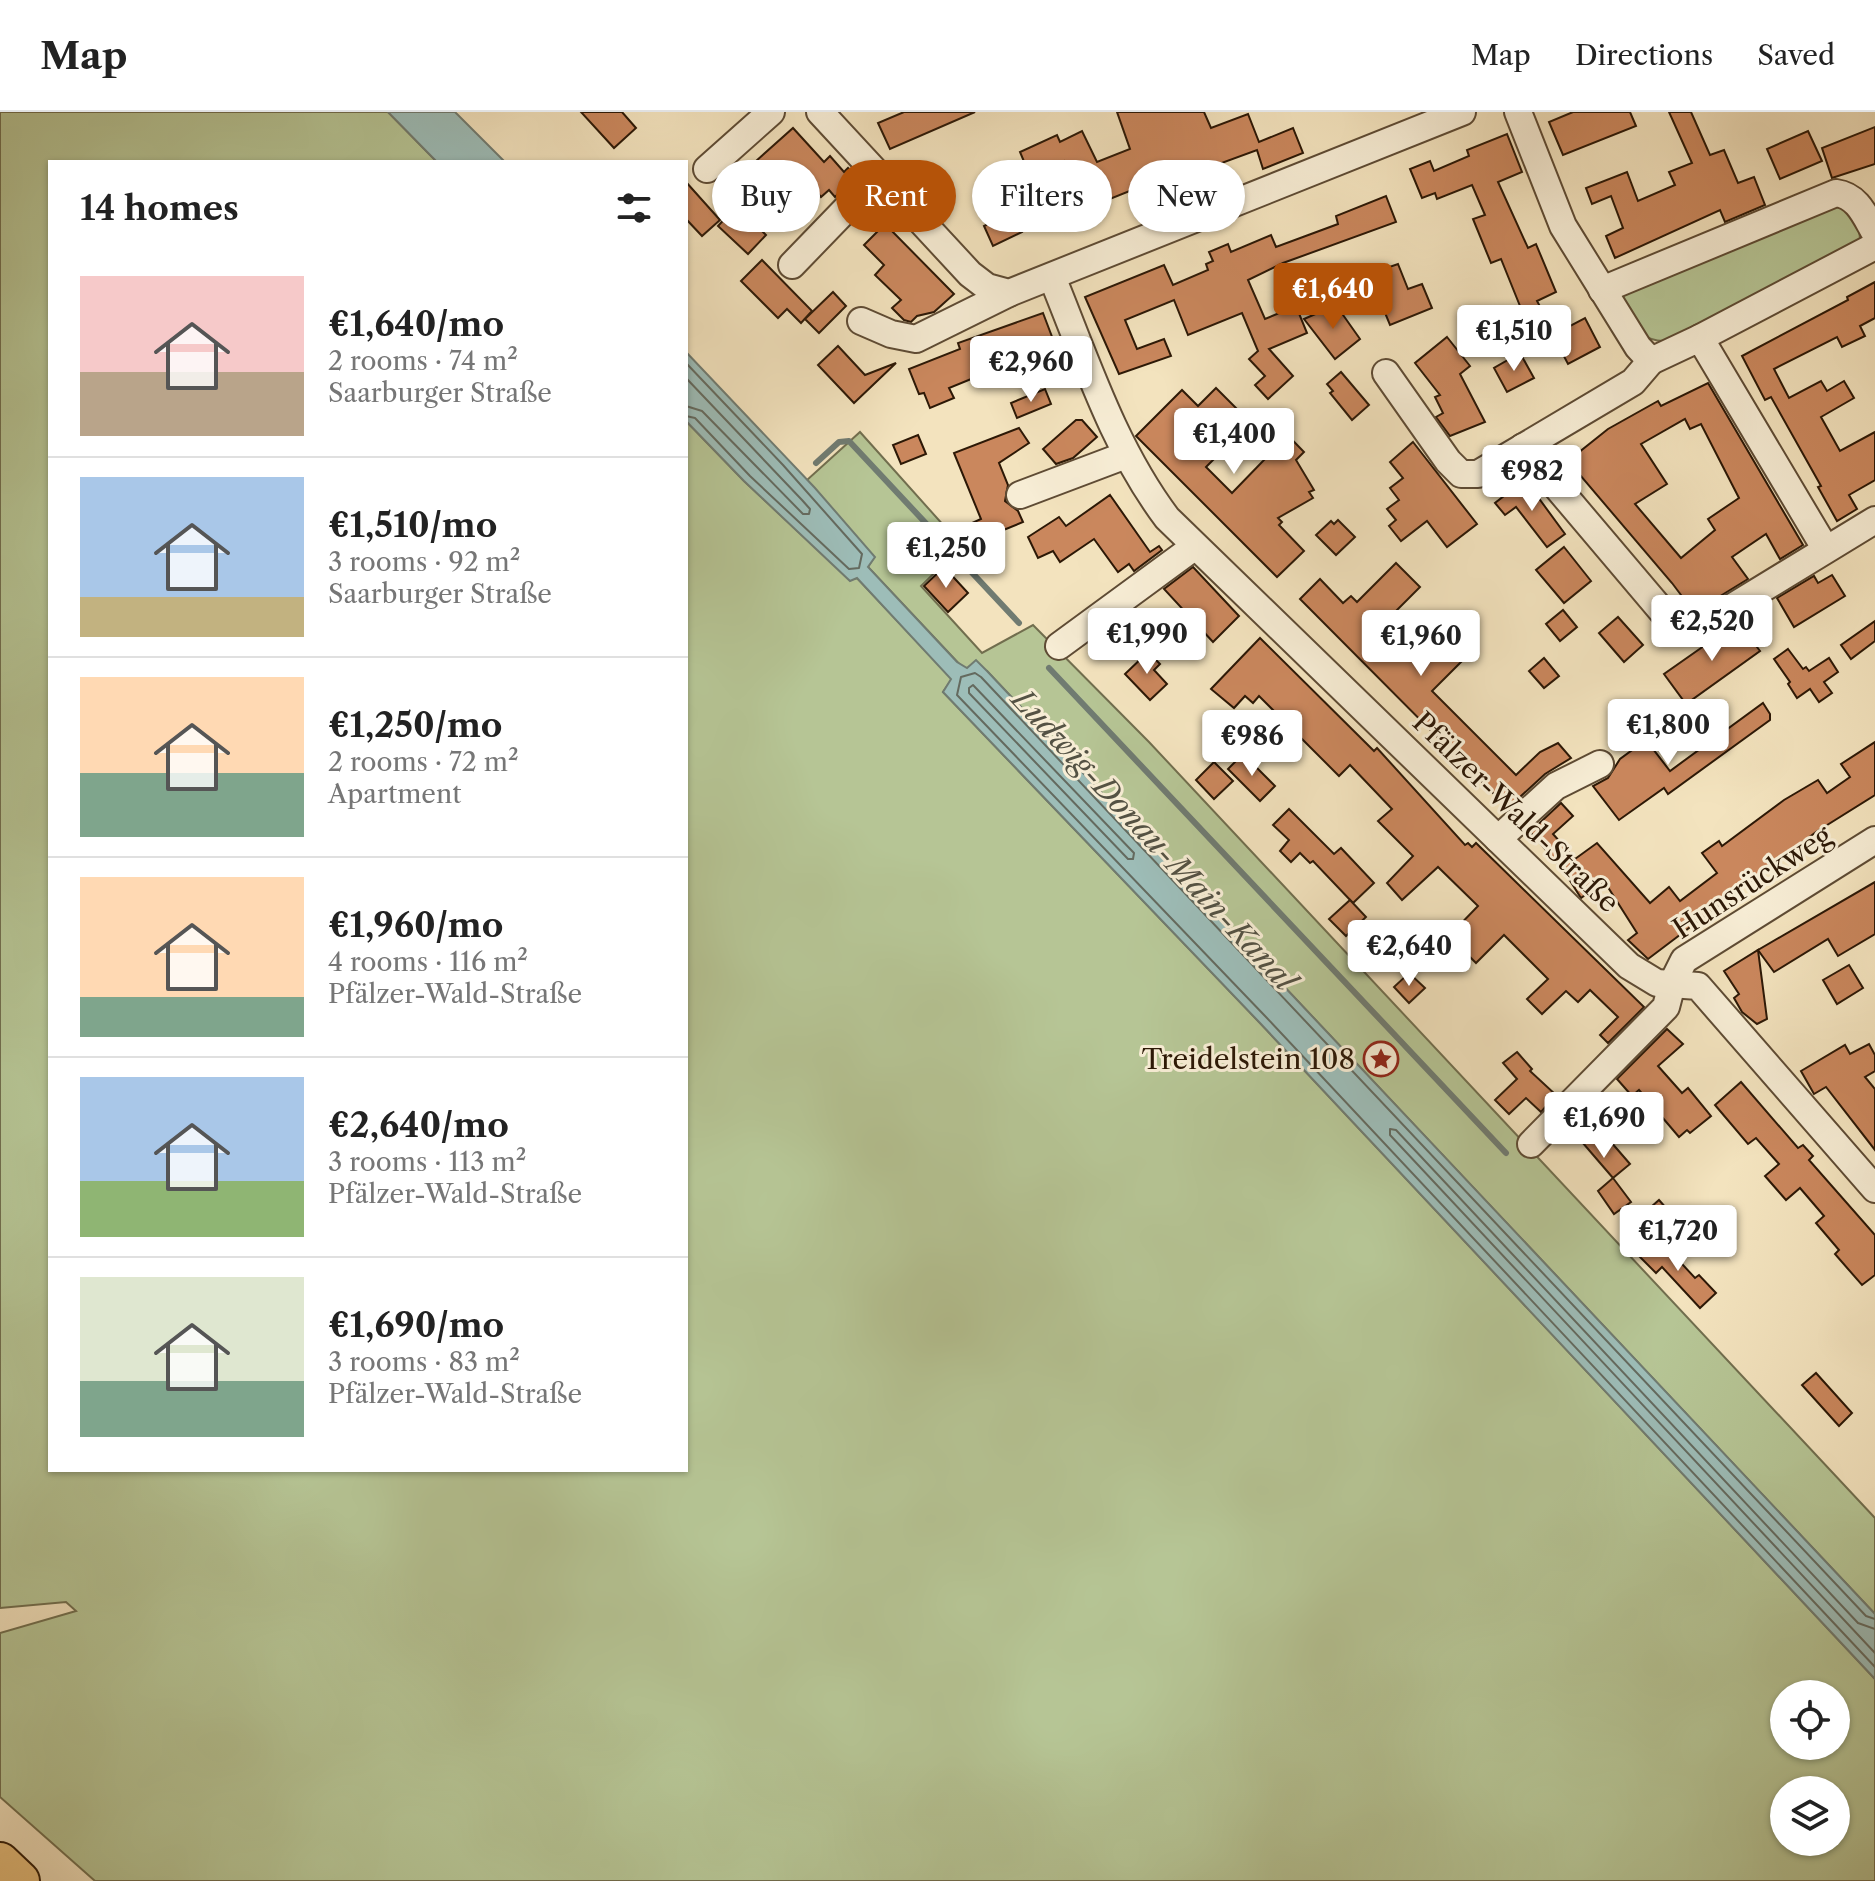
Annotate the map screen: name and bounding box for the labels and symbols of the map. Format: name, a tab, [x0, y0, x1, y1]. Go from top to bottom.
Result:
pin: €1,640	[1268, 263, 1398, 331]
pin: €1,510	[1449, 305, 1579, 373]
pin: €2,960	[966, 336, 1096, 404]
pin: €1,400	[1169, 408, 1299, 476]
pin: €982	[1485, 445, 1579, 513]
pin: €1,250	[881, 522, 1011, 590]
pin: €2,520	[1647, 595, 1777, 663]
pin: €1,990	[1082, 608, 1212, 676]
pin: €1,960	[1356, 610, 1486, 678]
water label: Ludwig-Donau-Main-Kanal	[1003, 680, 1306, 1001]
pin: €1,800	[1603, 699, 1733, 767]
street label: Pfälzer-Wald-Straße	[1406, 705, 1626, 919]
pin: €986	[1205, 710, 1299, 778]
street label: Hunsrückweg	[1666, 818, 1838, 946]
pin: €2,640	[1344, 920, 1474, 988]
place icon: Treidelstein 108	[1362, 1040, 1400, 1078]
place label: Treidelstein 108	[1142, 1042, 1355, 1076]
pin: €1,690	[1539, 1092, 1669, 1160]
pin: €1,720	[1613, 1205, 1743, 1273]

